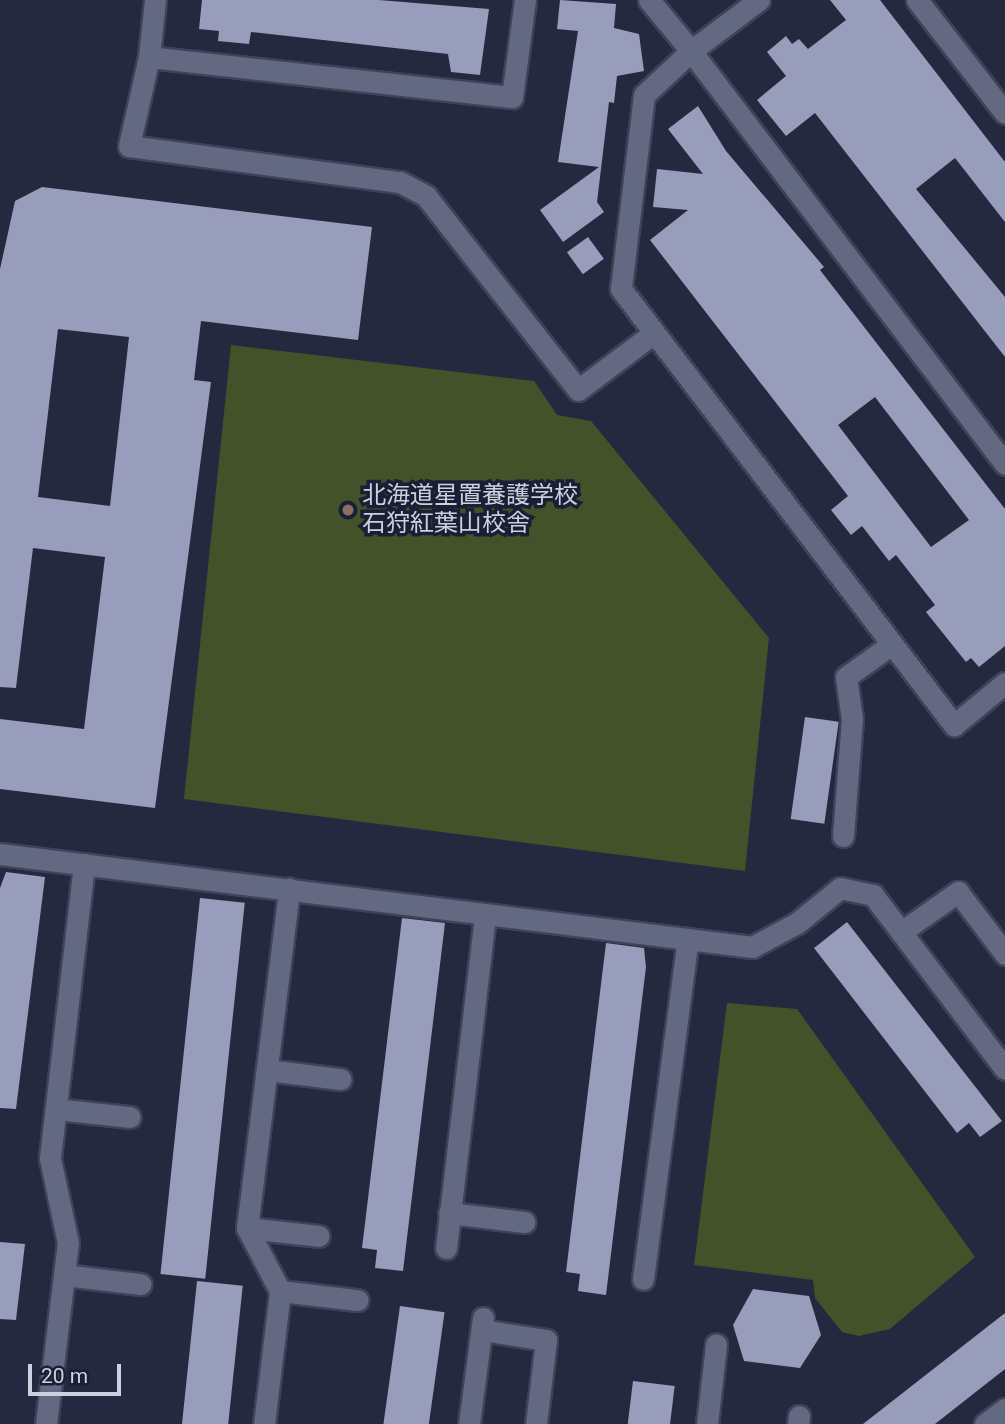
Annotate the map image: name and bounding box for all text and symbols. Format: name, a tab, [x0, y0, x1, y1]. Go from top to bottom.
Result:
place label: 北海道星置養護学校 石狩紅葉山校舎	[362, 482, 578, 538]
marker: 北海道星置養護学校 石狩紅葉山校舎	[340, 502, 356, 518]
scale bar	[32, 1350, 124, 1394]
text: 20 m	[41, 1364, 88, 1388]

